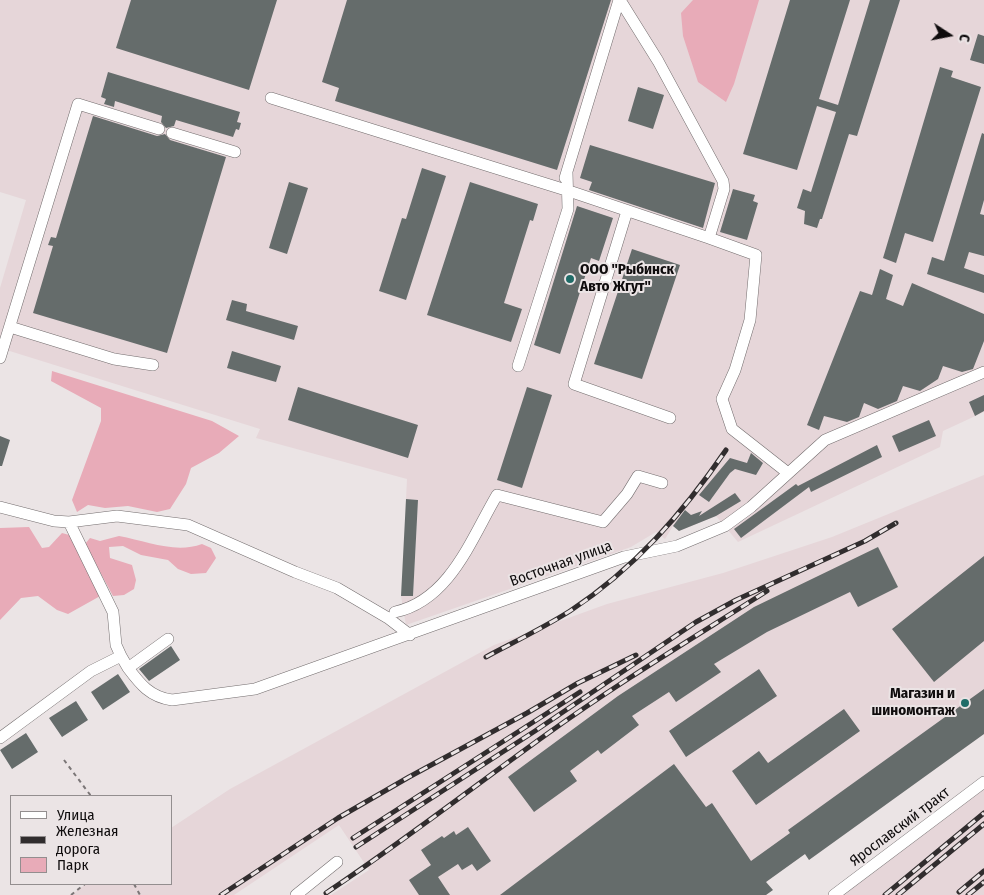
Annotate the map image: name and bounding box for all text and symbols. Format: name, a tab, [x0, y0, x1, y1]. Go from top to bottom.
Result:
north arrow	[924, 10, 974, 60]
text: С	[955, 33, 973, 43]
place label: ООО "Рыбинск Авто Жгут"	[580, 261, 674, 296]
marker: ООО "Рыбинск Авто Жгут"	[564, 273, 576, 285]
street label: Восточная улица	[507, 537, 615, 591]
place label: Магазин и шиномонтаж	[872, 685, 955, 720]
marker: Магазин и шиномонтаж	[959, 697, 971, 709]
street label: Ярославский тракт	[846, 784, 954, 870]
legend	[10, 795, 172, 885]
text: Улица	[57, 806, 95, 824]
text: Железная дорога	[56, 822, 118, 858]
text: Парк	[57, 856, 88, 874]

